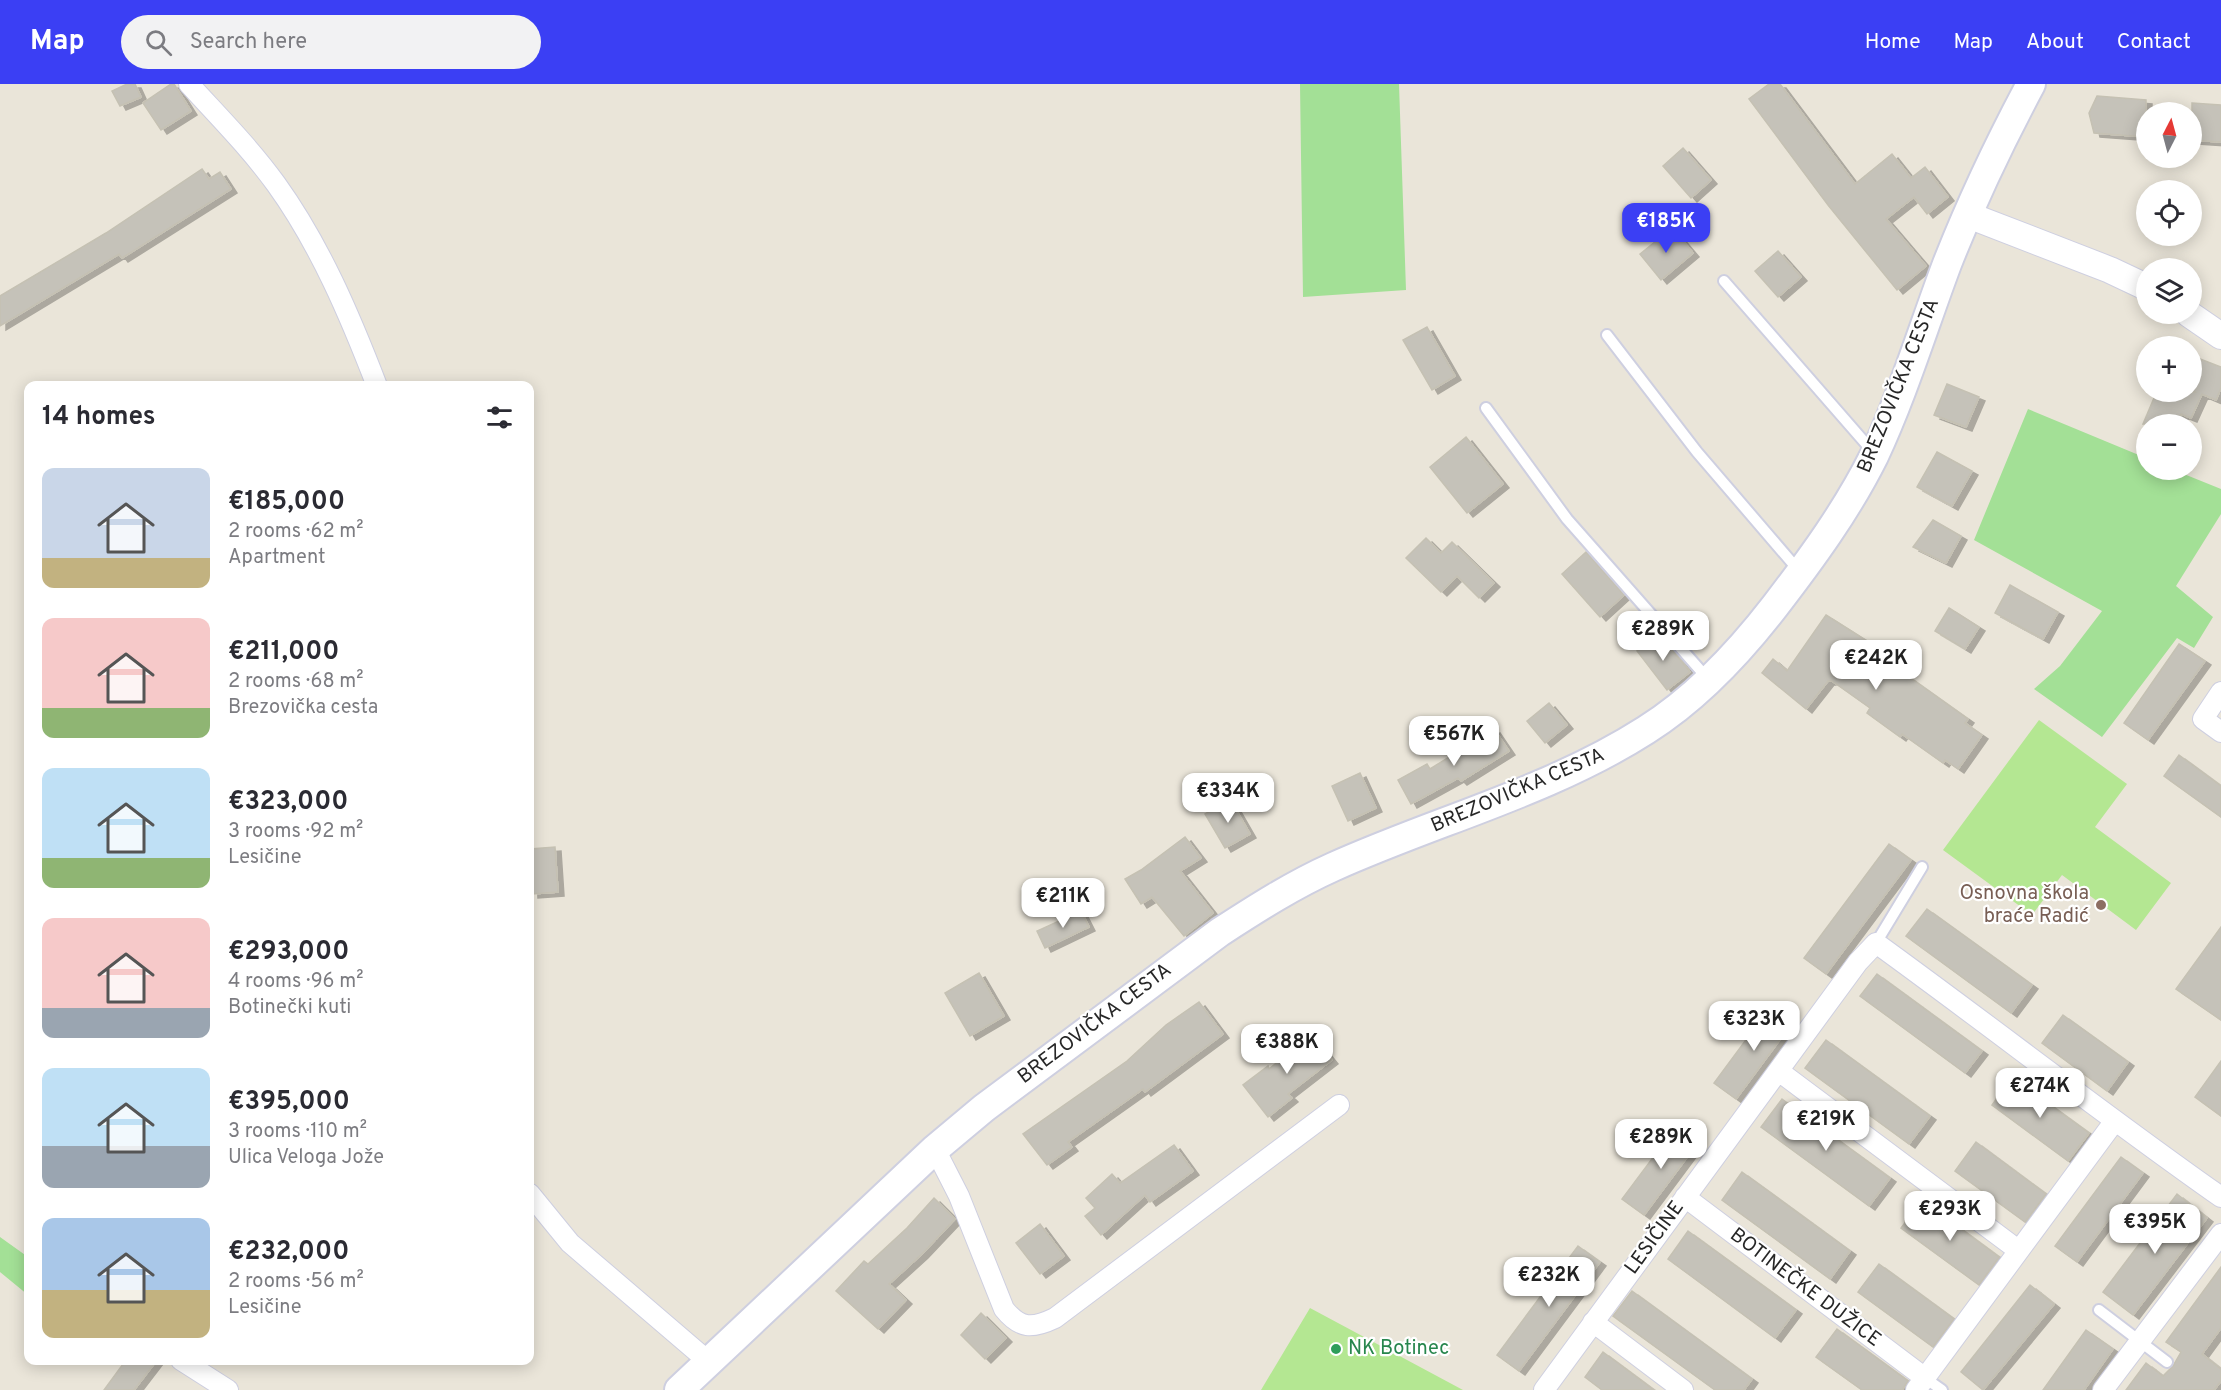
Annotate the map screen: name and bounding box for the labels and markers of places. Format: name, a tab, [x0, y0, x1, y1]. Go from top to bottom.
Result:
pin: €185K	[1624, 203, 1708, 254]
pin: €289K	[1621, 611, 1705, 662]
pin: €242K	[1834, 640, 1918, 691]
pin: €567K	[1412, 716, 1496, 767]
pin: €334K	[1186, 773, 1270, 824]
pin: €211K	[1021, 878, 1105, 929]
place label: Osnovna škola braće Radić	[1960, 881, 2089, 930]
marker: Osnovna škola braće Radić	[2094, 898, 2108, 912]
pin: €323K	[1712, 1001, 1796, 1052]
pin: €388K	[1245, 1024, 1329, 1075]
pin: €274K	[1998, 1068, 2082, 1119]
pin: €219K	[1784, 1101, 1868, 1152]
pin: €289K	[1619, 1119, 1703, 1170]
pin: €293K	[1908, 1191, 1992, 1242]
pin: €395K	[2113, 1204, 2197, 1255]
pin: €232K	[1507, 1257, 1591, 1308]
place label: NK Botinec	[1348, 1336, 1449, 1362]
marker: NK Botinec	[1329, 1342, 1343, 1356]

